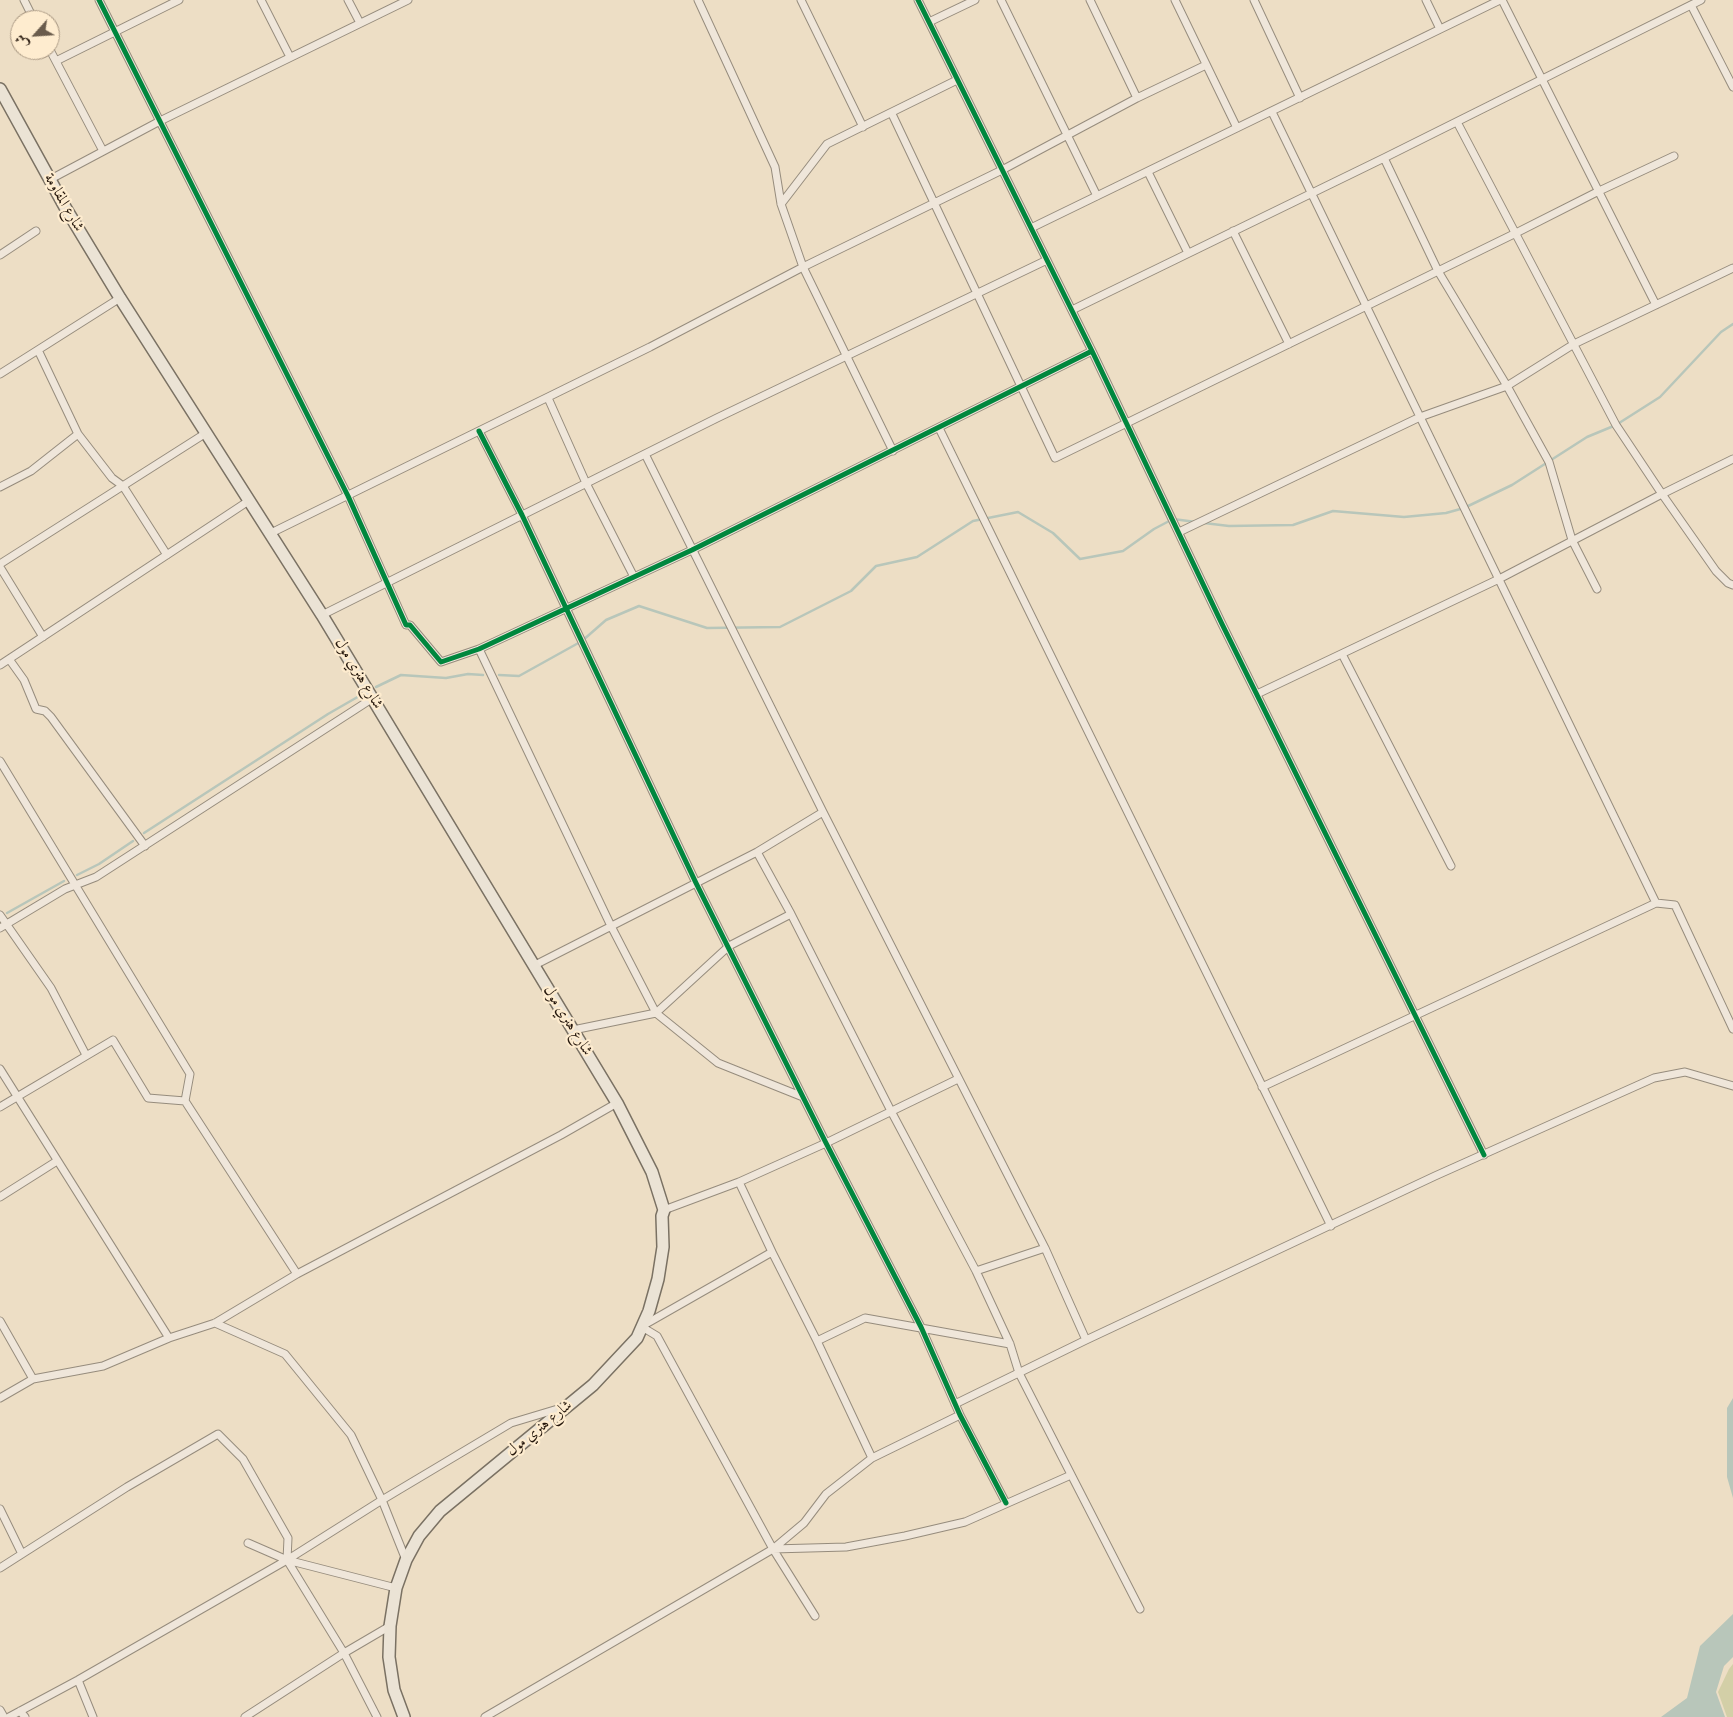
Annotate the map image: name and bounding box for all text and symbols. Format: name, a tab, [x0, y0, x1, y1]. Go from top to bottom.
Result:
north arrow	[10, 10, 60, 60]
text: ش	[11, 31, 34, 51]
street label: شارع المقاومة	[39, 171, 87, 235]
street label: شارع هنري مول	[330, 636, 386, 712]
street label: شارع هنري مول	[538, 983, 596, 1059]
street label: شارع هنري مول	[504, 1397, 576, 1461]

